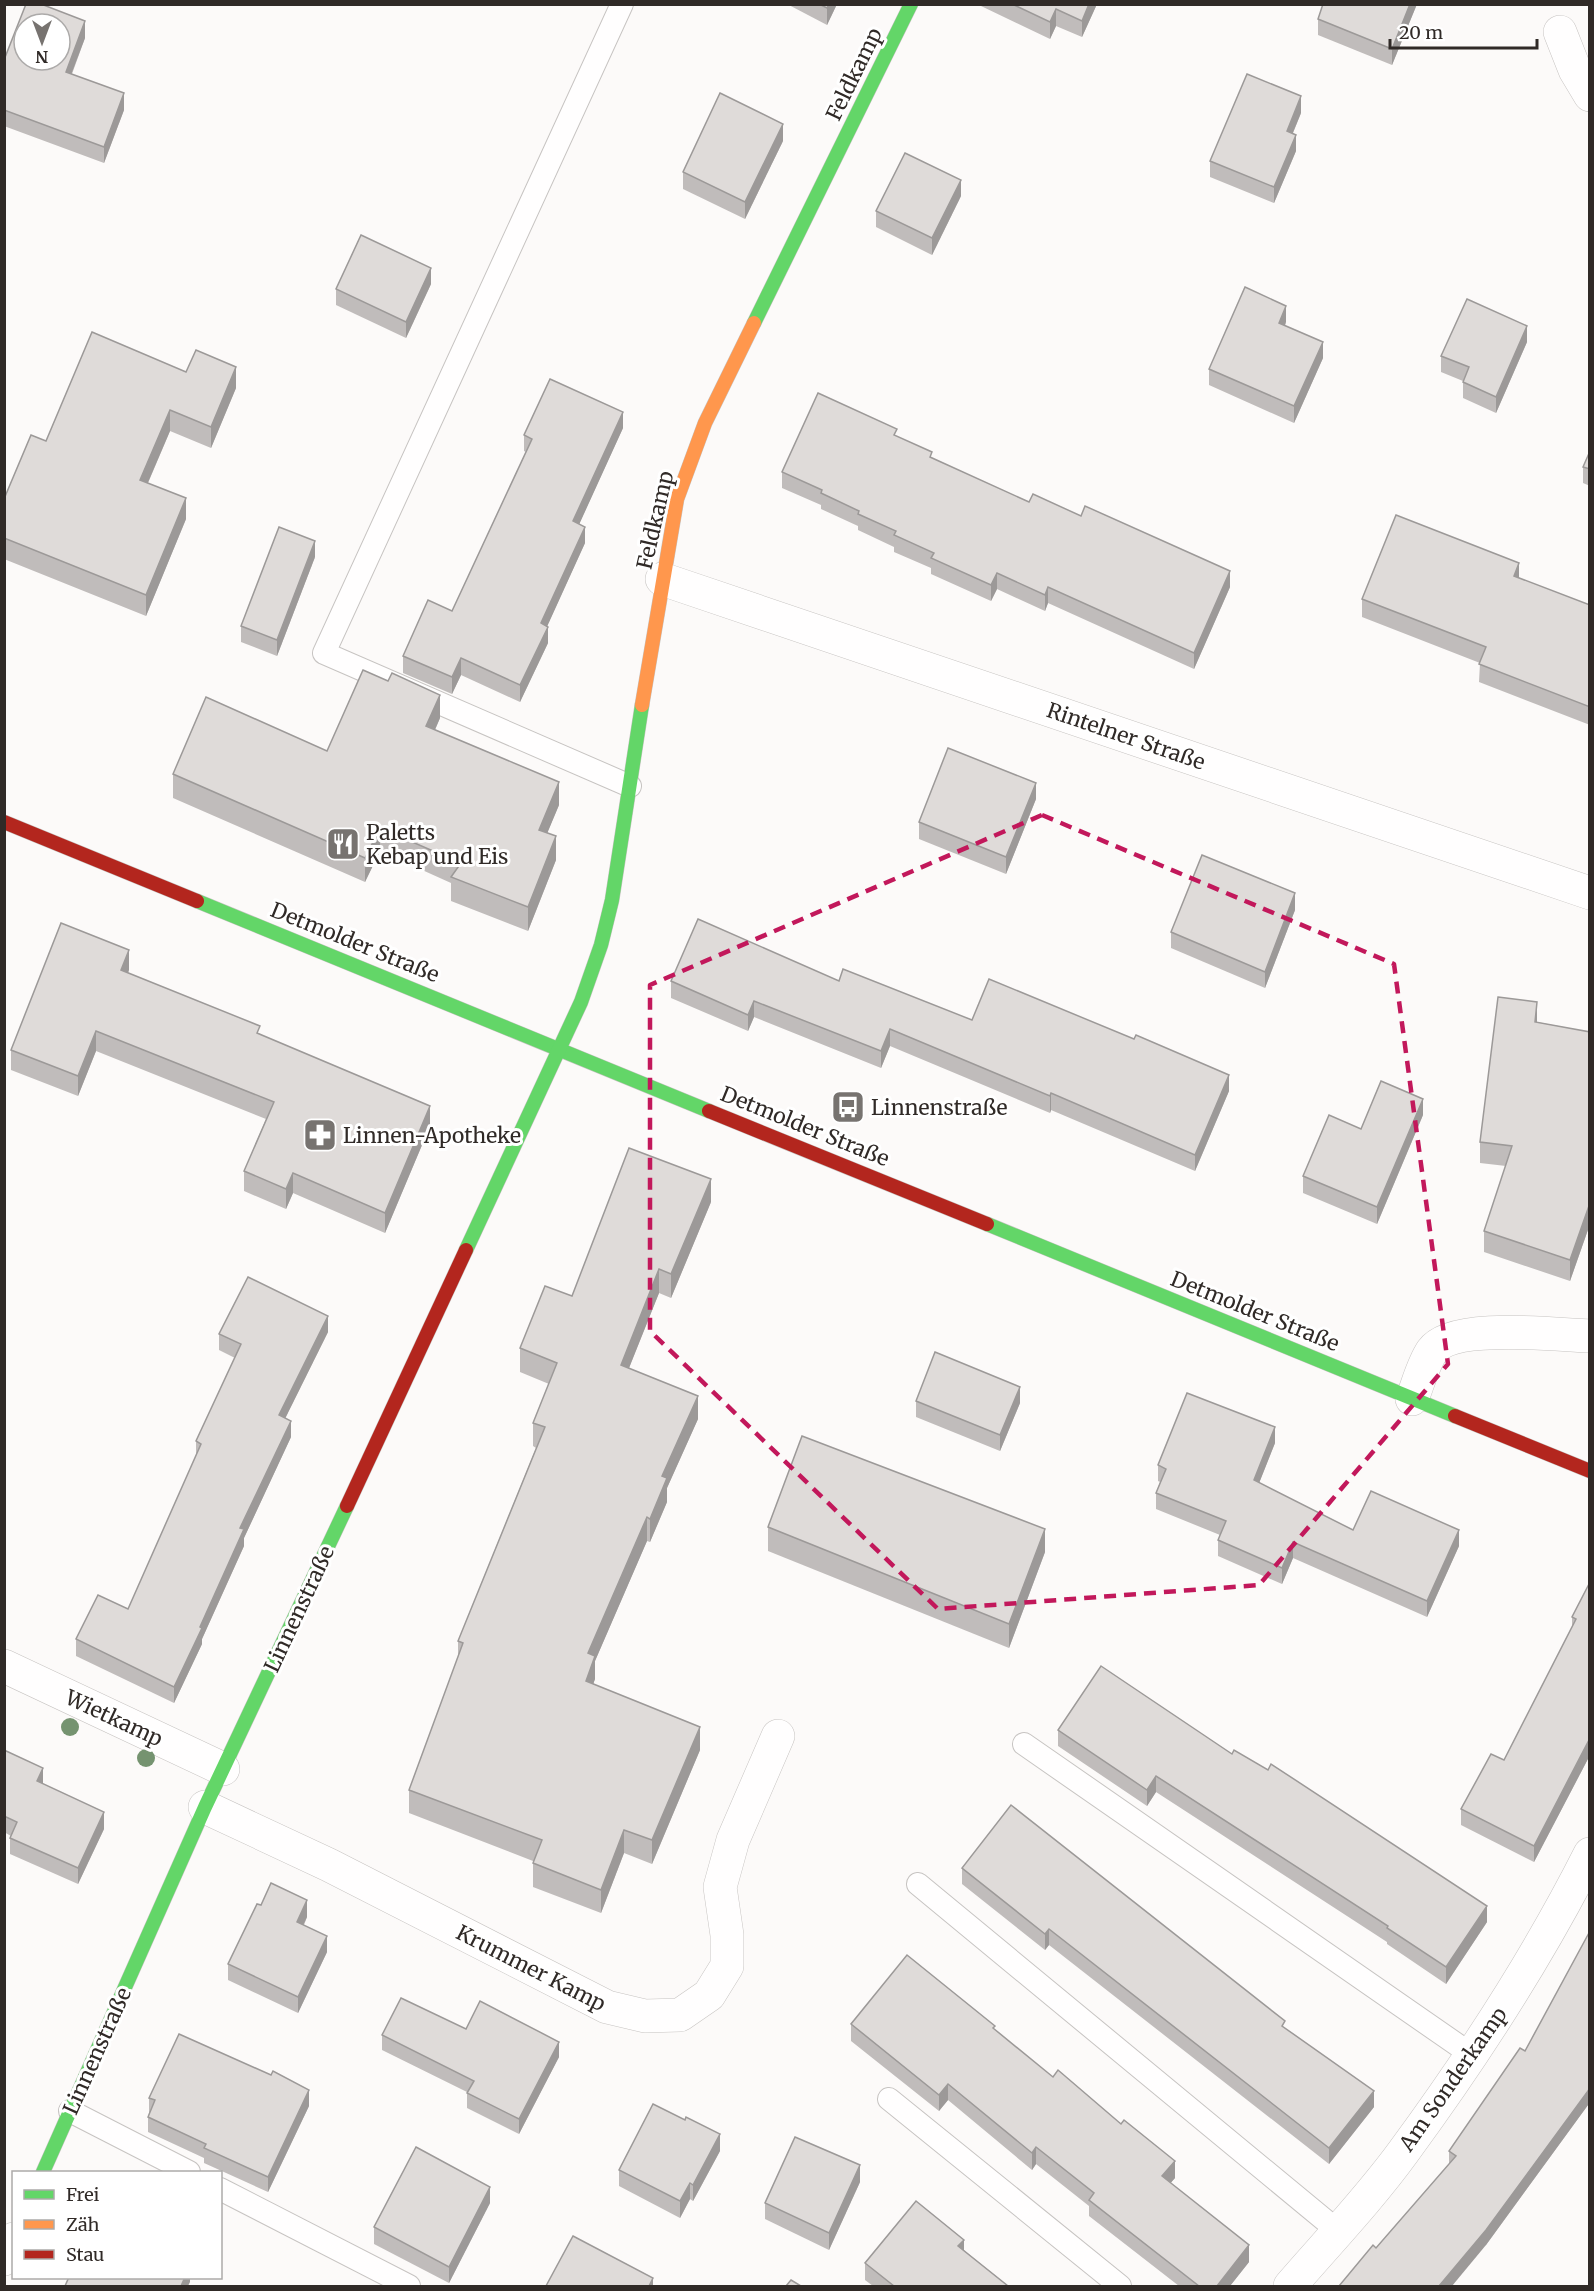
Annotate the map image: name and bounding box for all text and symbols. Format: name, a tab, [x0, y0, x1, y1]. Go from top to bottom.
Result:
north arrow	[12, 12, 72, 72]
scale bar	[1390, 12, 1537, 50]
text: 20 m	[1399, 21, 1443, 44]
street label: Feldkamp	[820, 23, 888, 125]
text: N	[35, 47, 48, 67]
street label: Feldkamp	[631, 468, 679, 572]
street label: Rintelner Straße	[1043, 696, 1209, 776]
place label: Paletts Kebap und Eis	[366, 819, 508, 870]
restaurant icon: Paletts Kebap und Eis	[325, 826, 361, 862]
street label: Detmolder Straße	[267, 896, 443, 988]
street label: Detmolder Straße	[717, 1080, 893, 1172]
bus stop icon: Linnenstraße	[830, 1089, 866, 1125]
place label: Linnenstraße	[871, 1094, 1007, 1121]
pharmacy icon: Linnen-Apotheke	[302, 1117, 338, 1153]
place label: Linnen-Apotheke	[343, 1122, 521, 1149]
street label: Detmolder Straße	[1167, 1265, 1343, 1357]
street label: Linnenstraße	[258, 1541, 340, 1677]
street label: Wietkamp	[60, 1683, 167, 1752]
street label: Krummer Kamp	[452, 1919, 610, 2017]
street label: Linnenstraße	[57, 1983, 137, 2119]
street label: Am Sonderkamp	[1393, 2001, 1513, 2157]
legend	[12, 2171, 222, 2279]
text: Frei	[66, 2183, 100, 2206]
text: Zäh	[66, 2213, 100, 2236]
text: Stau	[66, 2243, 104, 2266]

